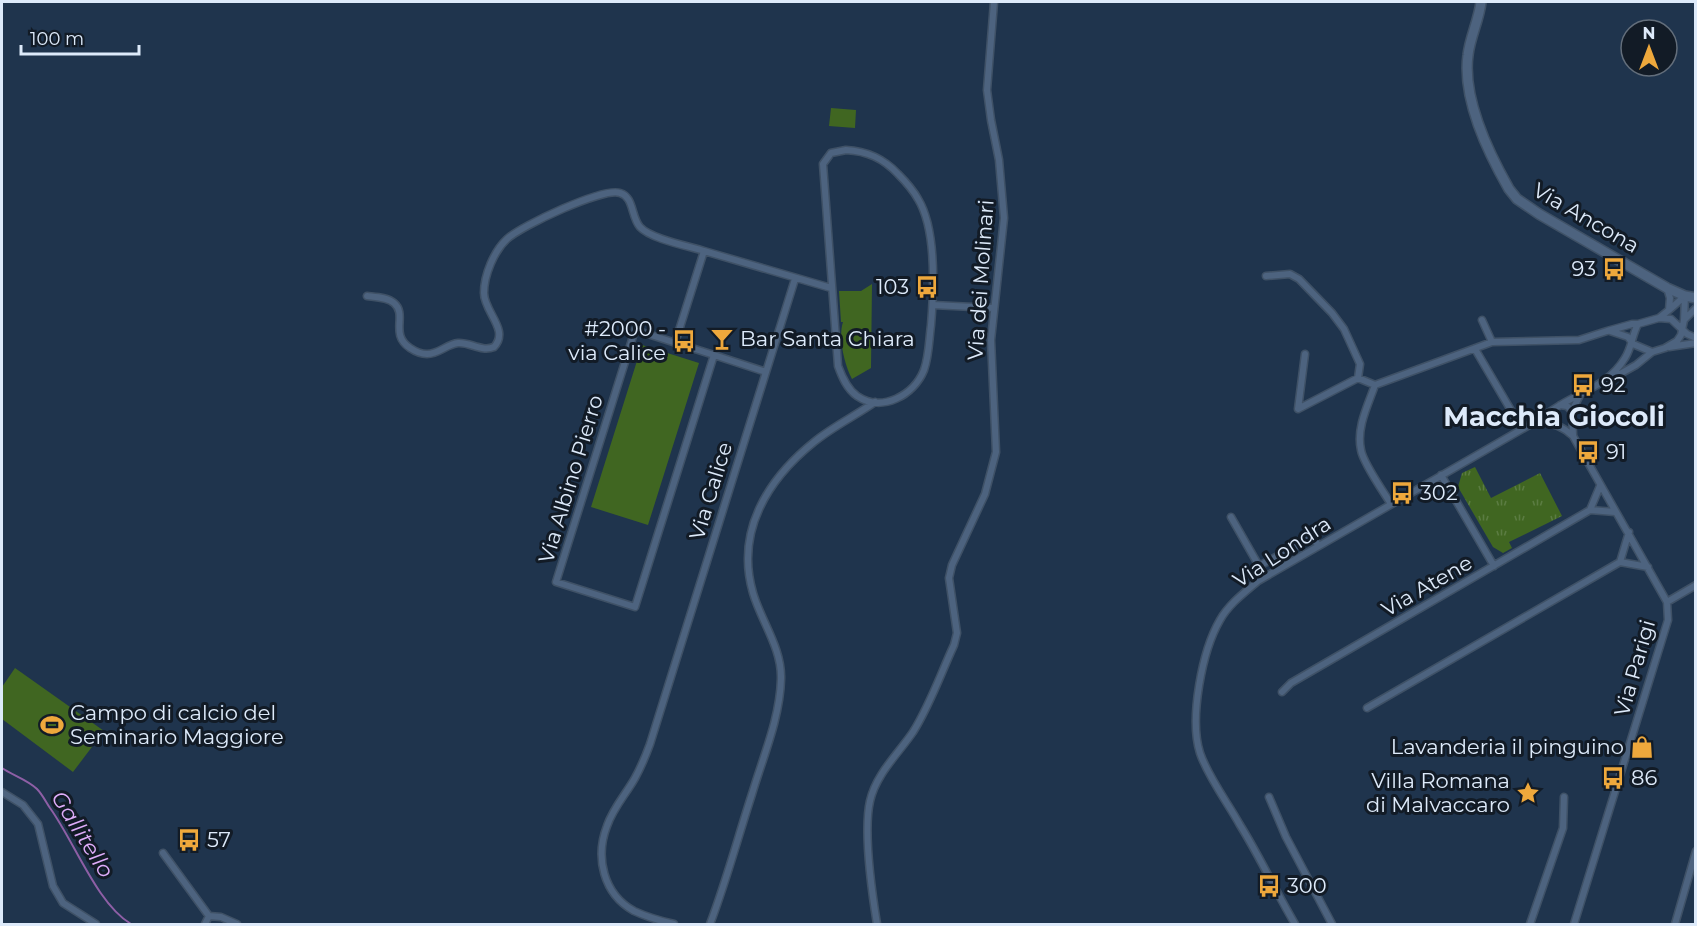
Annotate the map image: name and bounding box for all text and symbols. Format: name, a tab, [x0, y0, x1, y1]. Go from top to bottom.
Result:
scale bar	[21, 18, 140, 56]
north arrow	[1619, 18, 1679, 78]
text: N	[1643, 24, 1655, 43]
text: 100 m	[30, 28, 84, 50]
street label: Via Ancona	[1529, 177, 1644, 258]
street label: Via dei Molinari	[962, 199, 999, 361]
place label: 93	[1572, 256, 1596, 281]
bus stop icon: 93	[1601, 256, 1627, 282]
place label: 103	[876, 274, 909, 299]
bus stop icon: 103	[914, 274, 940, 300]
place label: #2000 - via Calice	[568, 316, 666, 365]
bar icon: Bar Santa Chiara	[709, 326, 735, 352]
place label: Bar Santa Chiara	[740, 326, 915, 351]
bus stop icon: #2000 - via Calice	[671, 328, 697, 354]
bus stop icon: 92	[1570, 372, 1596, 398]
place label: 92	[1601, 372, 1626, 397]
street label: Via Albino Pierro	[533, 392, 608, 566]
district label: Macchia Giocoli	[1443, 400, 1665, 433]
street label: Via Calice	[684, 439, 737, 543]
bus stop icon: 91	[1575, 439, 1601, 465]
place label: 91	[1606, 439, 1626, 464]
bus stop icon: 302	[1389, 480, 1415, 506]
place label: 302	[1420, 480, 1458, 505]
street label: Via Londra	[1228, 511, 1335, 592]
street label: Via Atene	[1377, 550, 1477, 622]
street label: Via Parigi	[1609, 617, 1660, 719]
place label: Campo di calcio del Seminario Maggiore	[70, 700, 284, 749]
sports icon: Campo di calcio del Seminario Maggiore	[39, 712, 65, 738]
place label: Lavanderia il pinguino	[1391, 734, 1624, 759]
shop icon: Lavanderia il pinguino	[1629, 734, 1655, 760]
bus stop icon: 86	[1600, 765, 1626, 791]
place label: 86	[1631, 765, 1657, 790]
place label: Villa Romana di Malvaccaro	[1366, 768, 1510, 817]
place icon: Villa Romana di Malvaccaro	[1515, 780, 1541, 806]
water label: Gallitello	[45, 786, 120, 883]
bus stop icon: 57	[176, 827, 202, 853]
place label: 57	[207, 827, 231, 852]
bus stop icon: 300	[1256, 873, 1282, 899]
place label: 300	[1287, 873, 1327, 898]

